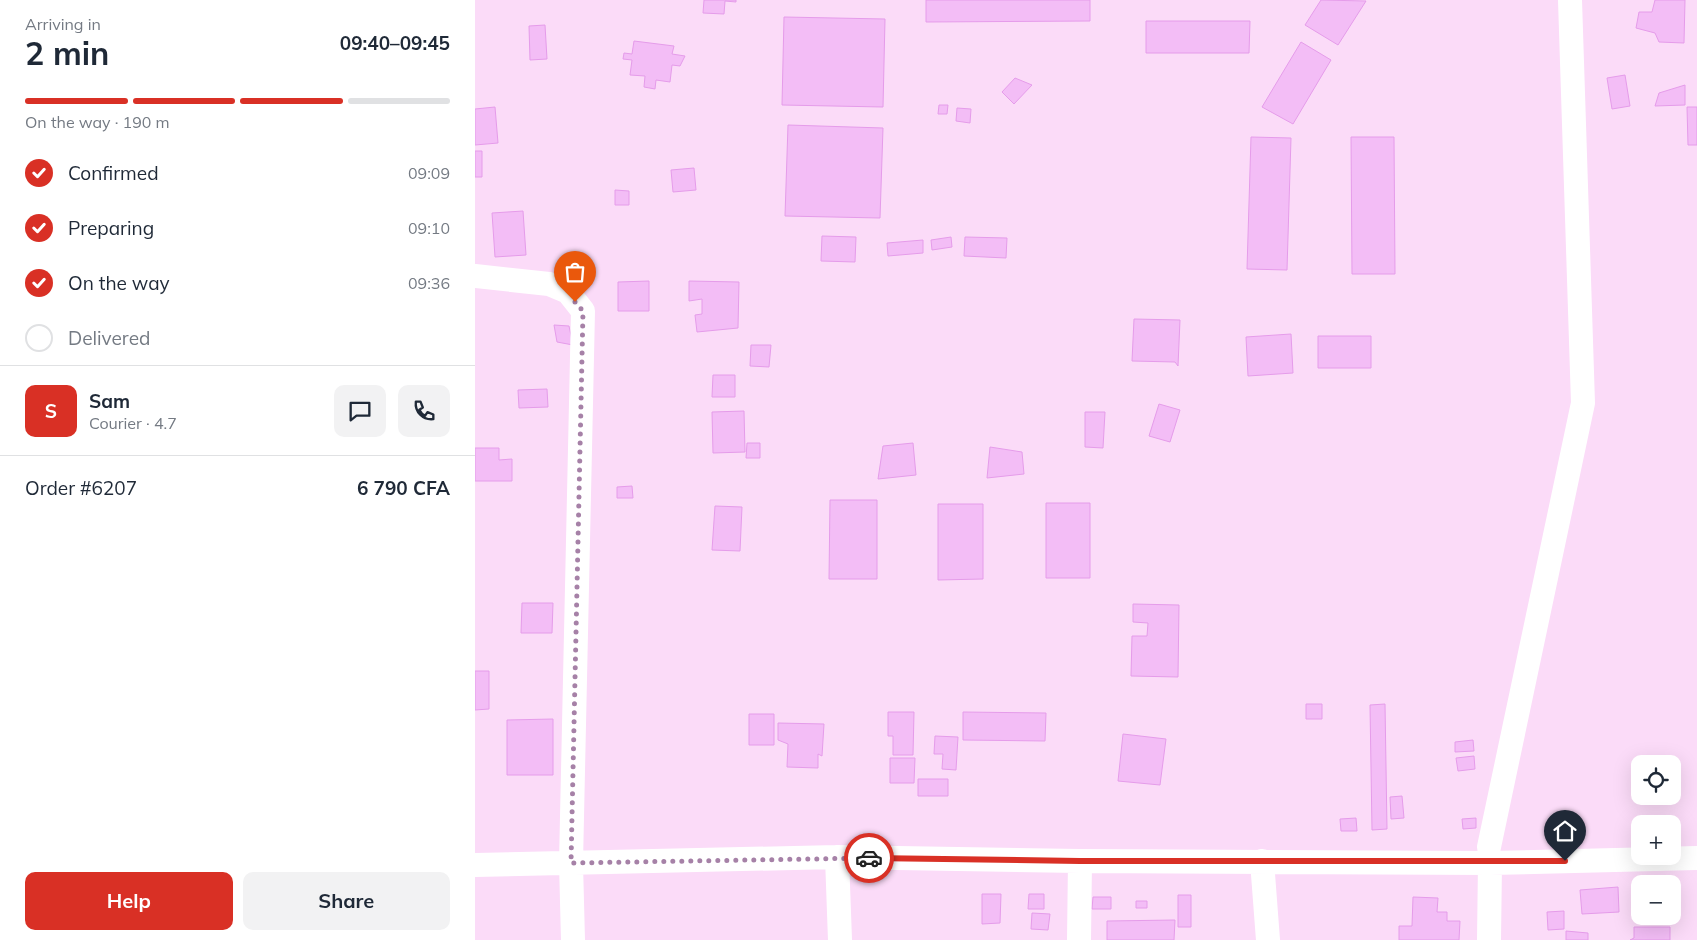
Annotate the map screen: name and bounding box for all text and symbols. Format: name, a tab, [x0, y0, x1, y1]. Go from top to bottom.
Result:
text: Arriving in	[25, 14, 101, 34]
text: 09:40–09:45	[340, 31, 450, 55]
text: 2 min	[25, 33, 109, 73]
text: On the way · 190 m	[25, 112, 170, 132]
icon: check	[25, 159, 53, 187]
text: Confirmed	[68, 161, 159, 185]
text: 09:09	[408, 163, 450, 183]
icon: check	[25, 214, 53, 242]
text: Preparing	[68, 216, 154, 240]
text: 09:10	[408, 218, 450, 238]
pin	[554, 251, 596, 302]
icon: bag	[561, 258, 589, 286]
icon: check	[25, 269, 53, 297]
text: On the way	[68, 271, 170, 295]
text: 09:36	[408, 273, 450, 293]
text: Delivered	[68, 326, 150, 350]
button: chat	[334, 385, 386, 437]
button: phone	[398, 385, 450, 437]
text: Sam	[89, 389, 130, 413]
text: S	[45, 399, 57, 423]
text: Courier · 4.7	[89, 413, 177, 433]
text: Order #6207	[25, 476, 137, 500]
text: 6 790 CFA	[357, 476, 450, 500]
map controls	[1631, 755, 1681, 925]
button: locate	[1631, 755, 1681, 805]
pin	[1544, 810, 1586, 861]
button: +	[1631, 815, 1681, 865]
icon: home	[1551, 817, 1579, 845]
courier	[844, 833, 894, 883]
icon: car	[855, 844, 883, 872]
button: Help	[25, 872, 233, 930]
button: Share	[243, 872, 450, 930]
button: −	[1631, 875, 1681, 925]

